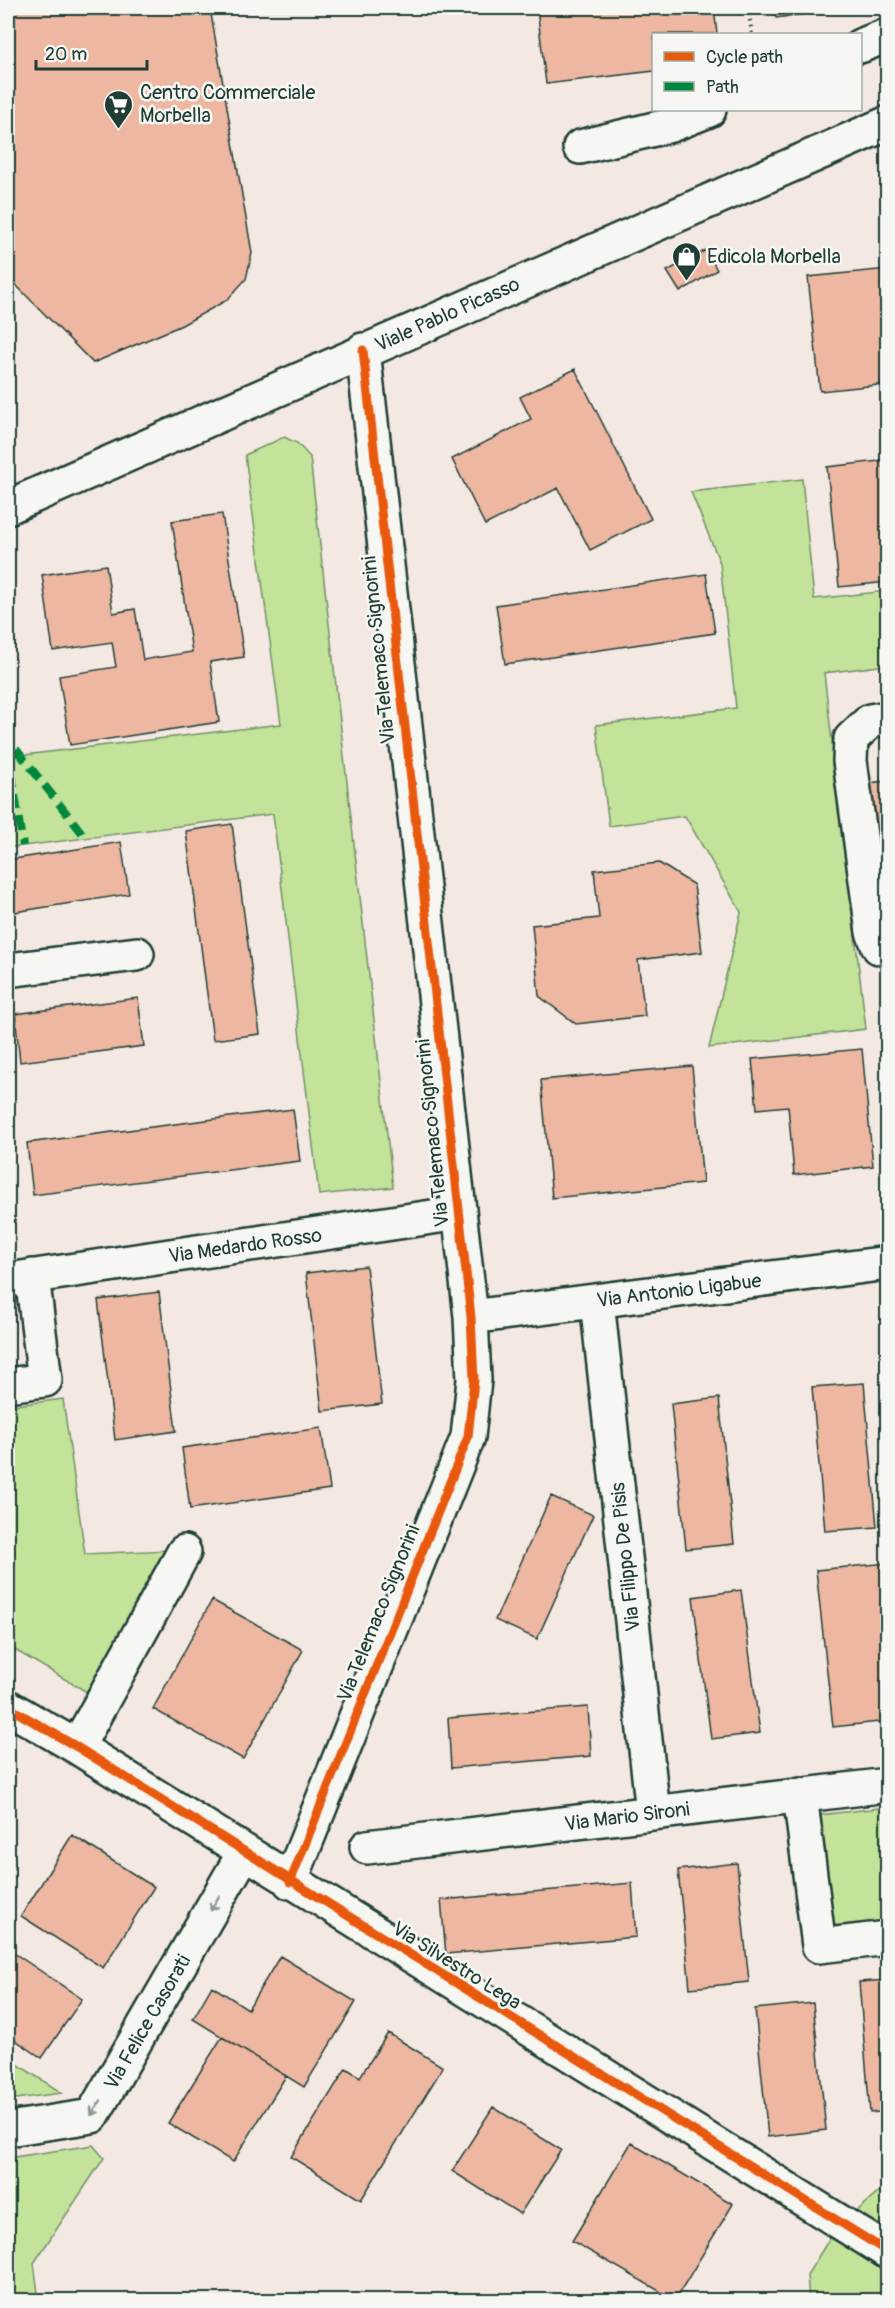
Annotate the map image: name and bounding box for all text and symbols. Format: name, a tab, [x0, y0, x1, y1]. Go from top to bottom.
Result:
scale bar	[36, 33, 147, 71]
legend	[652, 33, 862, 111]
text: 20 m	[45, 43, 87, 66]
text: Cycle path	[706, 46, 783, 69]
text: Path	[706, 76, 739, 99]
place label: Centro Commerciale Morbella	[140, 80, 316, 128]
supermarket icon: Centro Commerciale Morbella	[103, 88, 135, 130]
shop icon: Edicola Morbella	[670, 240, 702, 282]
place label: Edicola Morbella	[707, 244, 841, 269]
street label: Viale Pablo Picasso	[371, 271, 524, 358]
street label: Via Telemaco Signorini	[356, 555, 401, 745]
street label: Via Telemaco Signorini	[410, 1038, 455, 1228]
street label: Via Medardo Rosso	[167, 1222, 324, 1269]
street label: Via Antonio Ligabue	[595, 1268, 763, 1313]
street label: Via Filippo De Pisis	[605, 1481, 646, 1633]
street label: Via Telemaco Signorini	[332, 1521, 425, 1705]
street label: Via Mario Sironi	[563, 1796, 691, 1837]
one-way arrow	[209, 1894, 220, 1912]
street label: Via Silvestro Lega	[388, 1916, 526, 2015]
street label: Via Felice Casorati	[99, 1950, 196, 2094]
one-way arrow	[90, 2100, 103, 2117]

